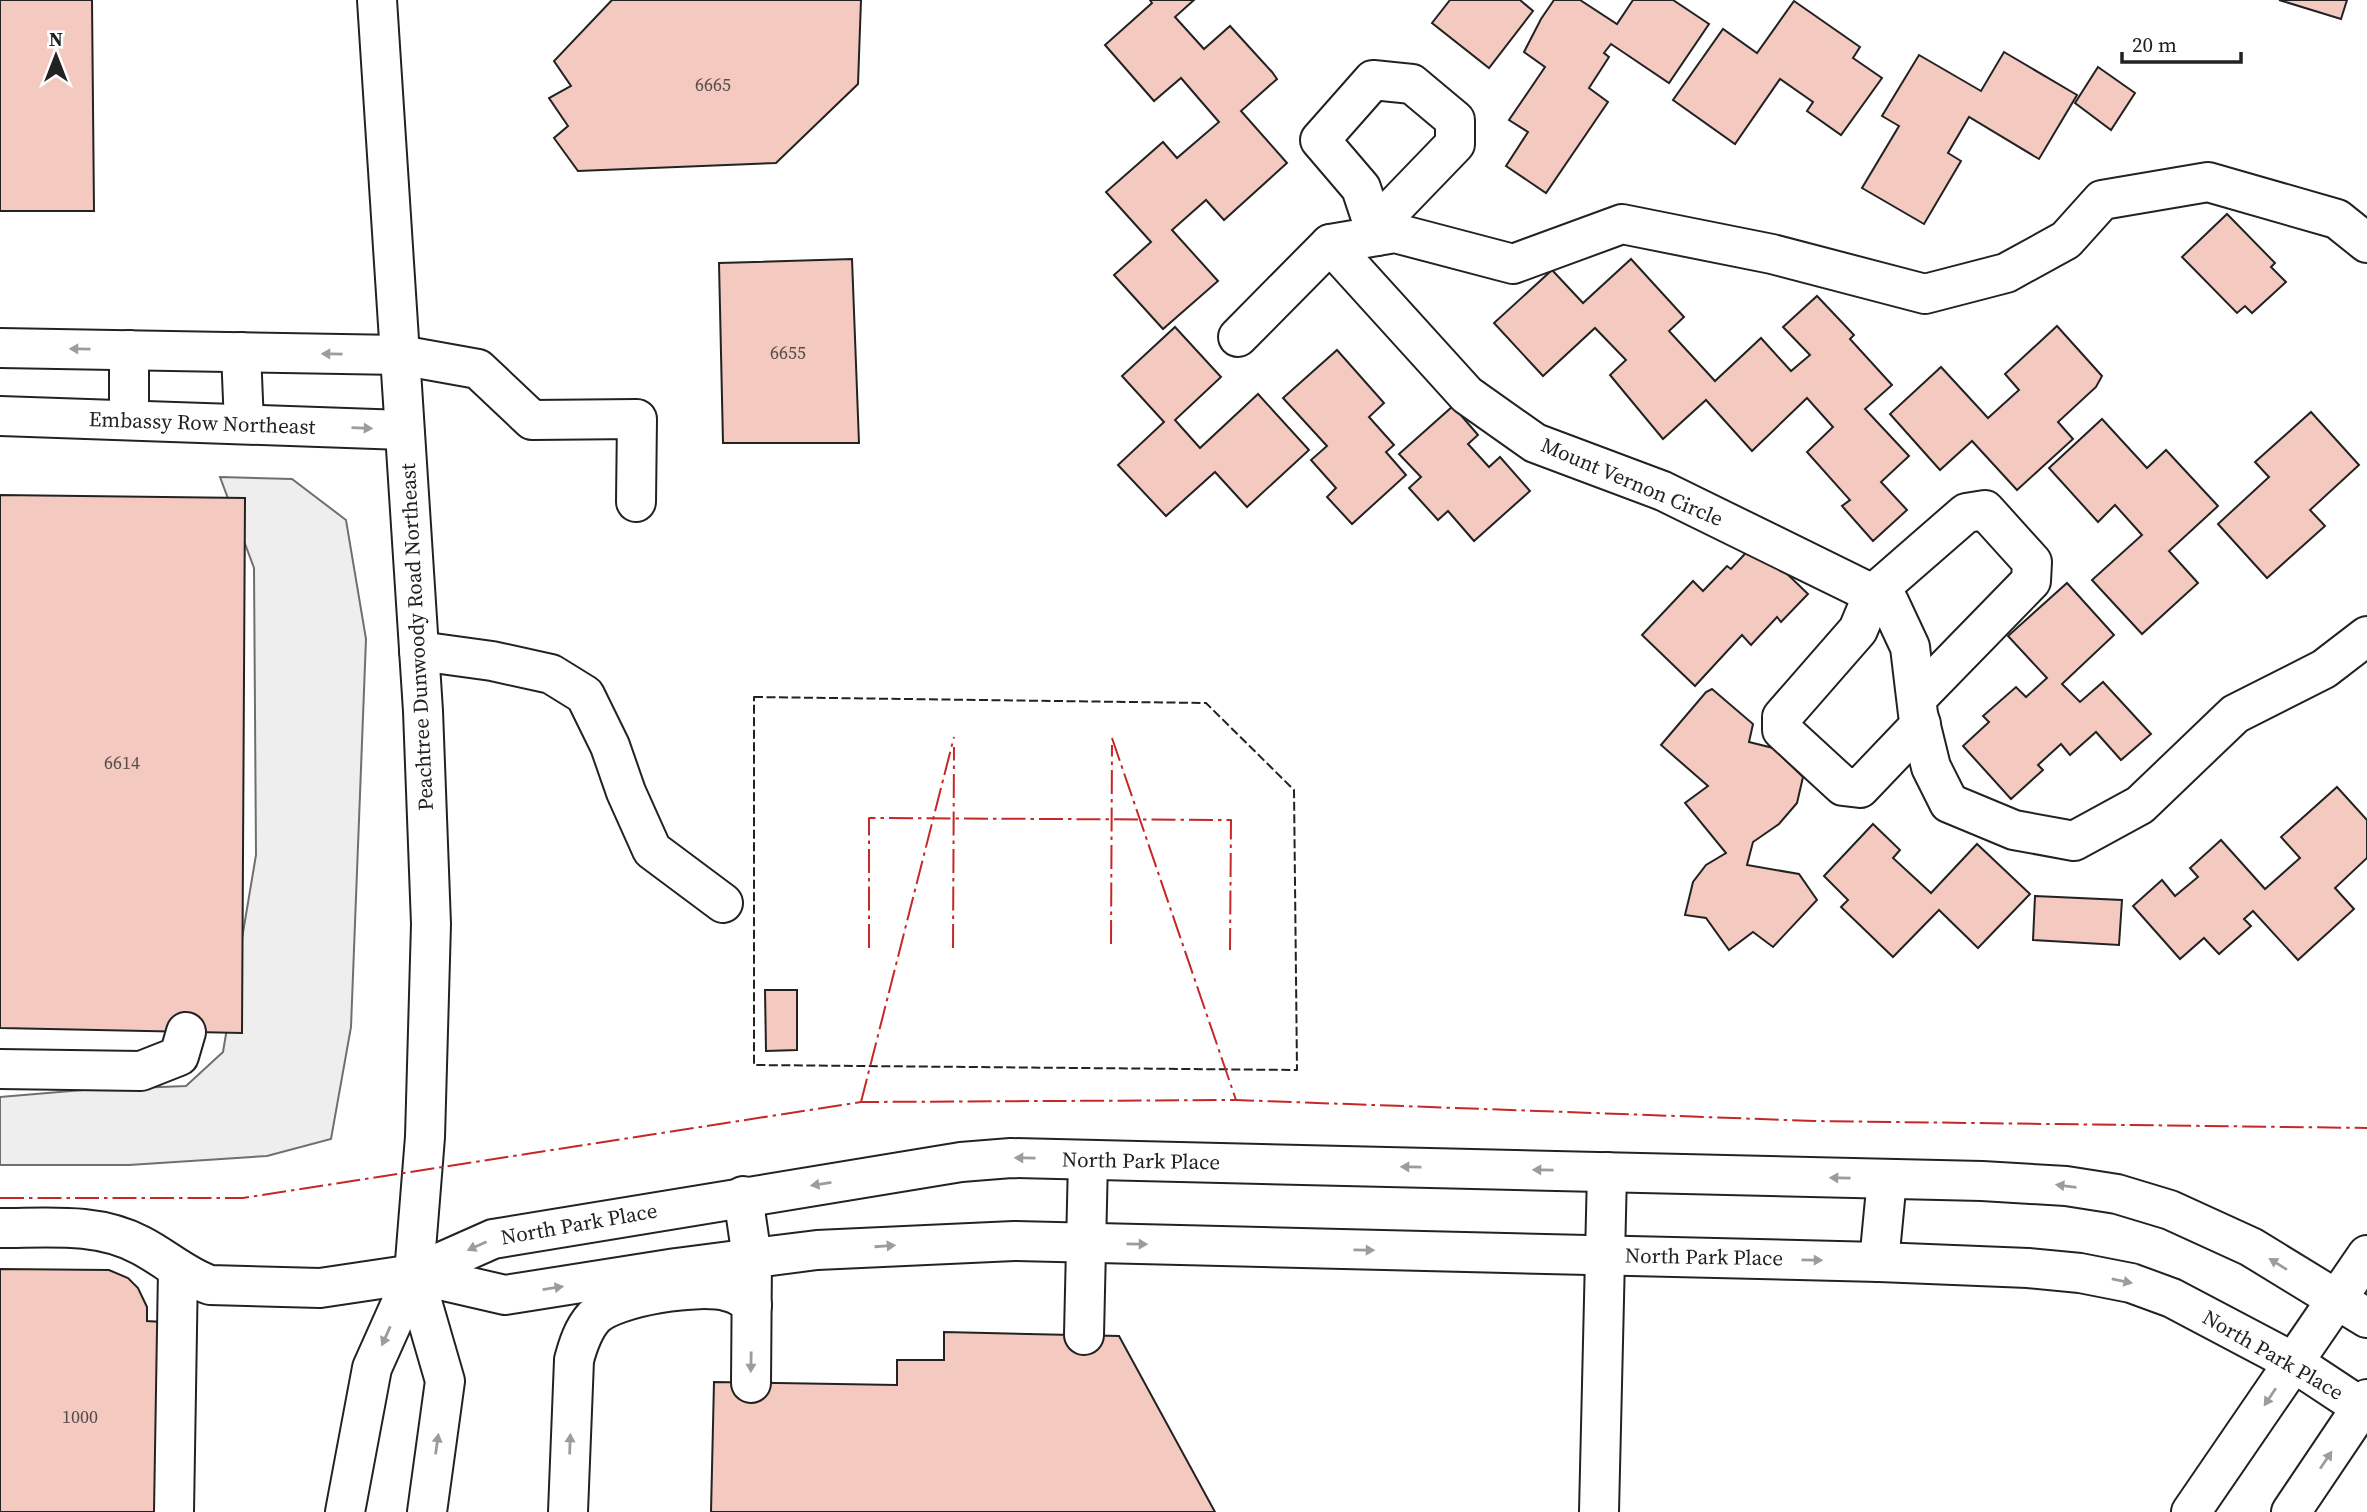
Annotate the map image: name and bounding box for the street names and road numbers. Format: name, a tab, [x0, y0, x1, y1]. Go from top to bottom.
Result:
street label: Embassy Row Northeast	[88, 404, 316, 441]
street label: Mount Vernon Circle	[1537, 430, 1728, 533]
street label: Peachtree Dunwoody Road Northeast	[393, 462, 440, 811]
street label: North Park Place	[1062, 1145, 1220, 1176]
street label: North Park Place	[498, 1195, 659, 1252]
street label: North Park Place	[1625, 1241, 1783, 1272]
street label: North Park Place	[2197, 1302, 2349, 1407]

